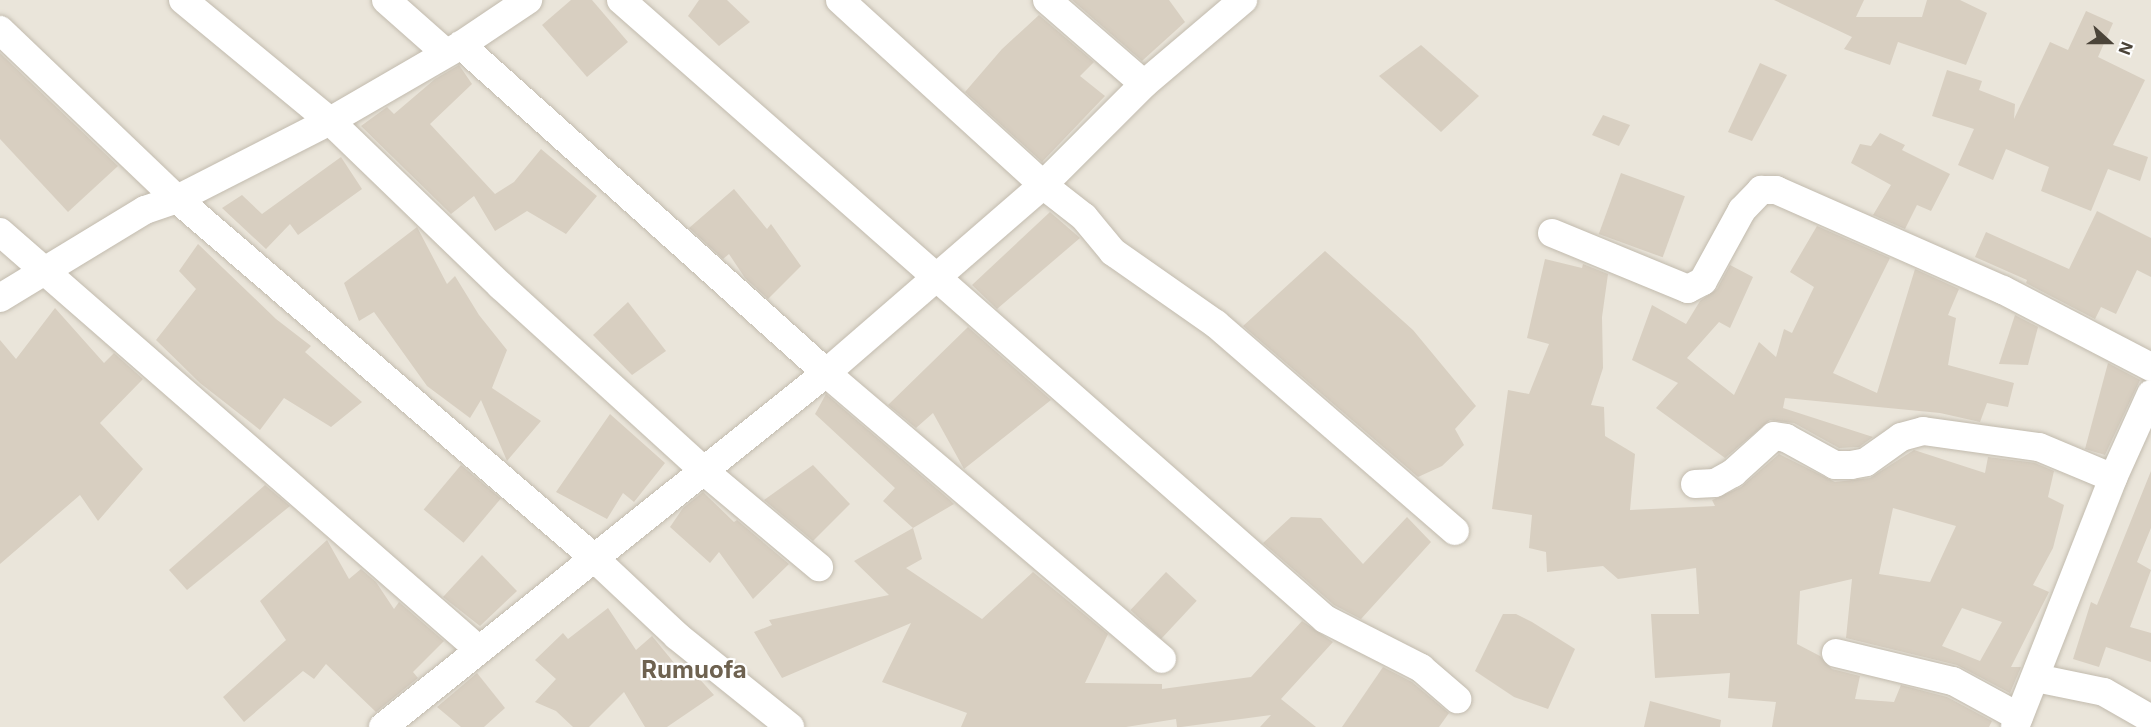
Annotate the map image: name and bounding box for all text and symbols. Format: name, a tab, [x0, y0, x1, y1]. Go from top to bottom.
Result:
north arrow	[2079, 12, 2139, 72]
text: N	[2114, 39, 2137, 58]
district label: Rumuofa	[641, 656, 747, 684]

